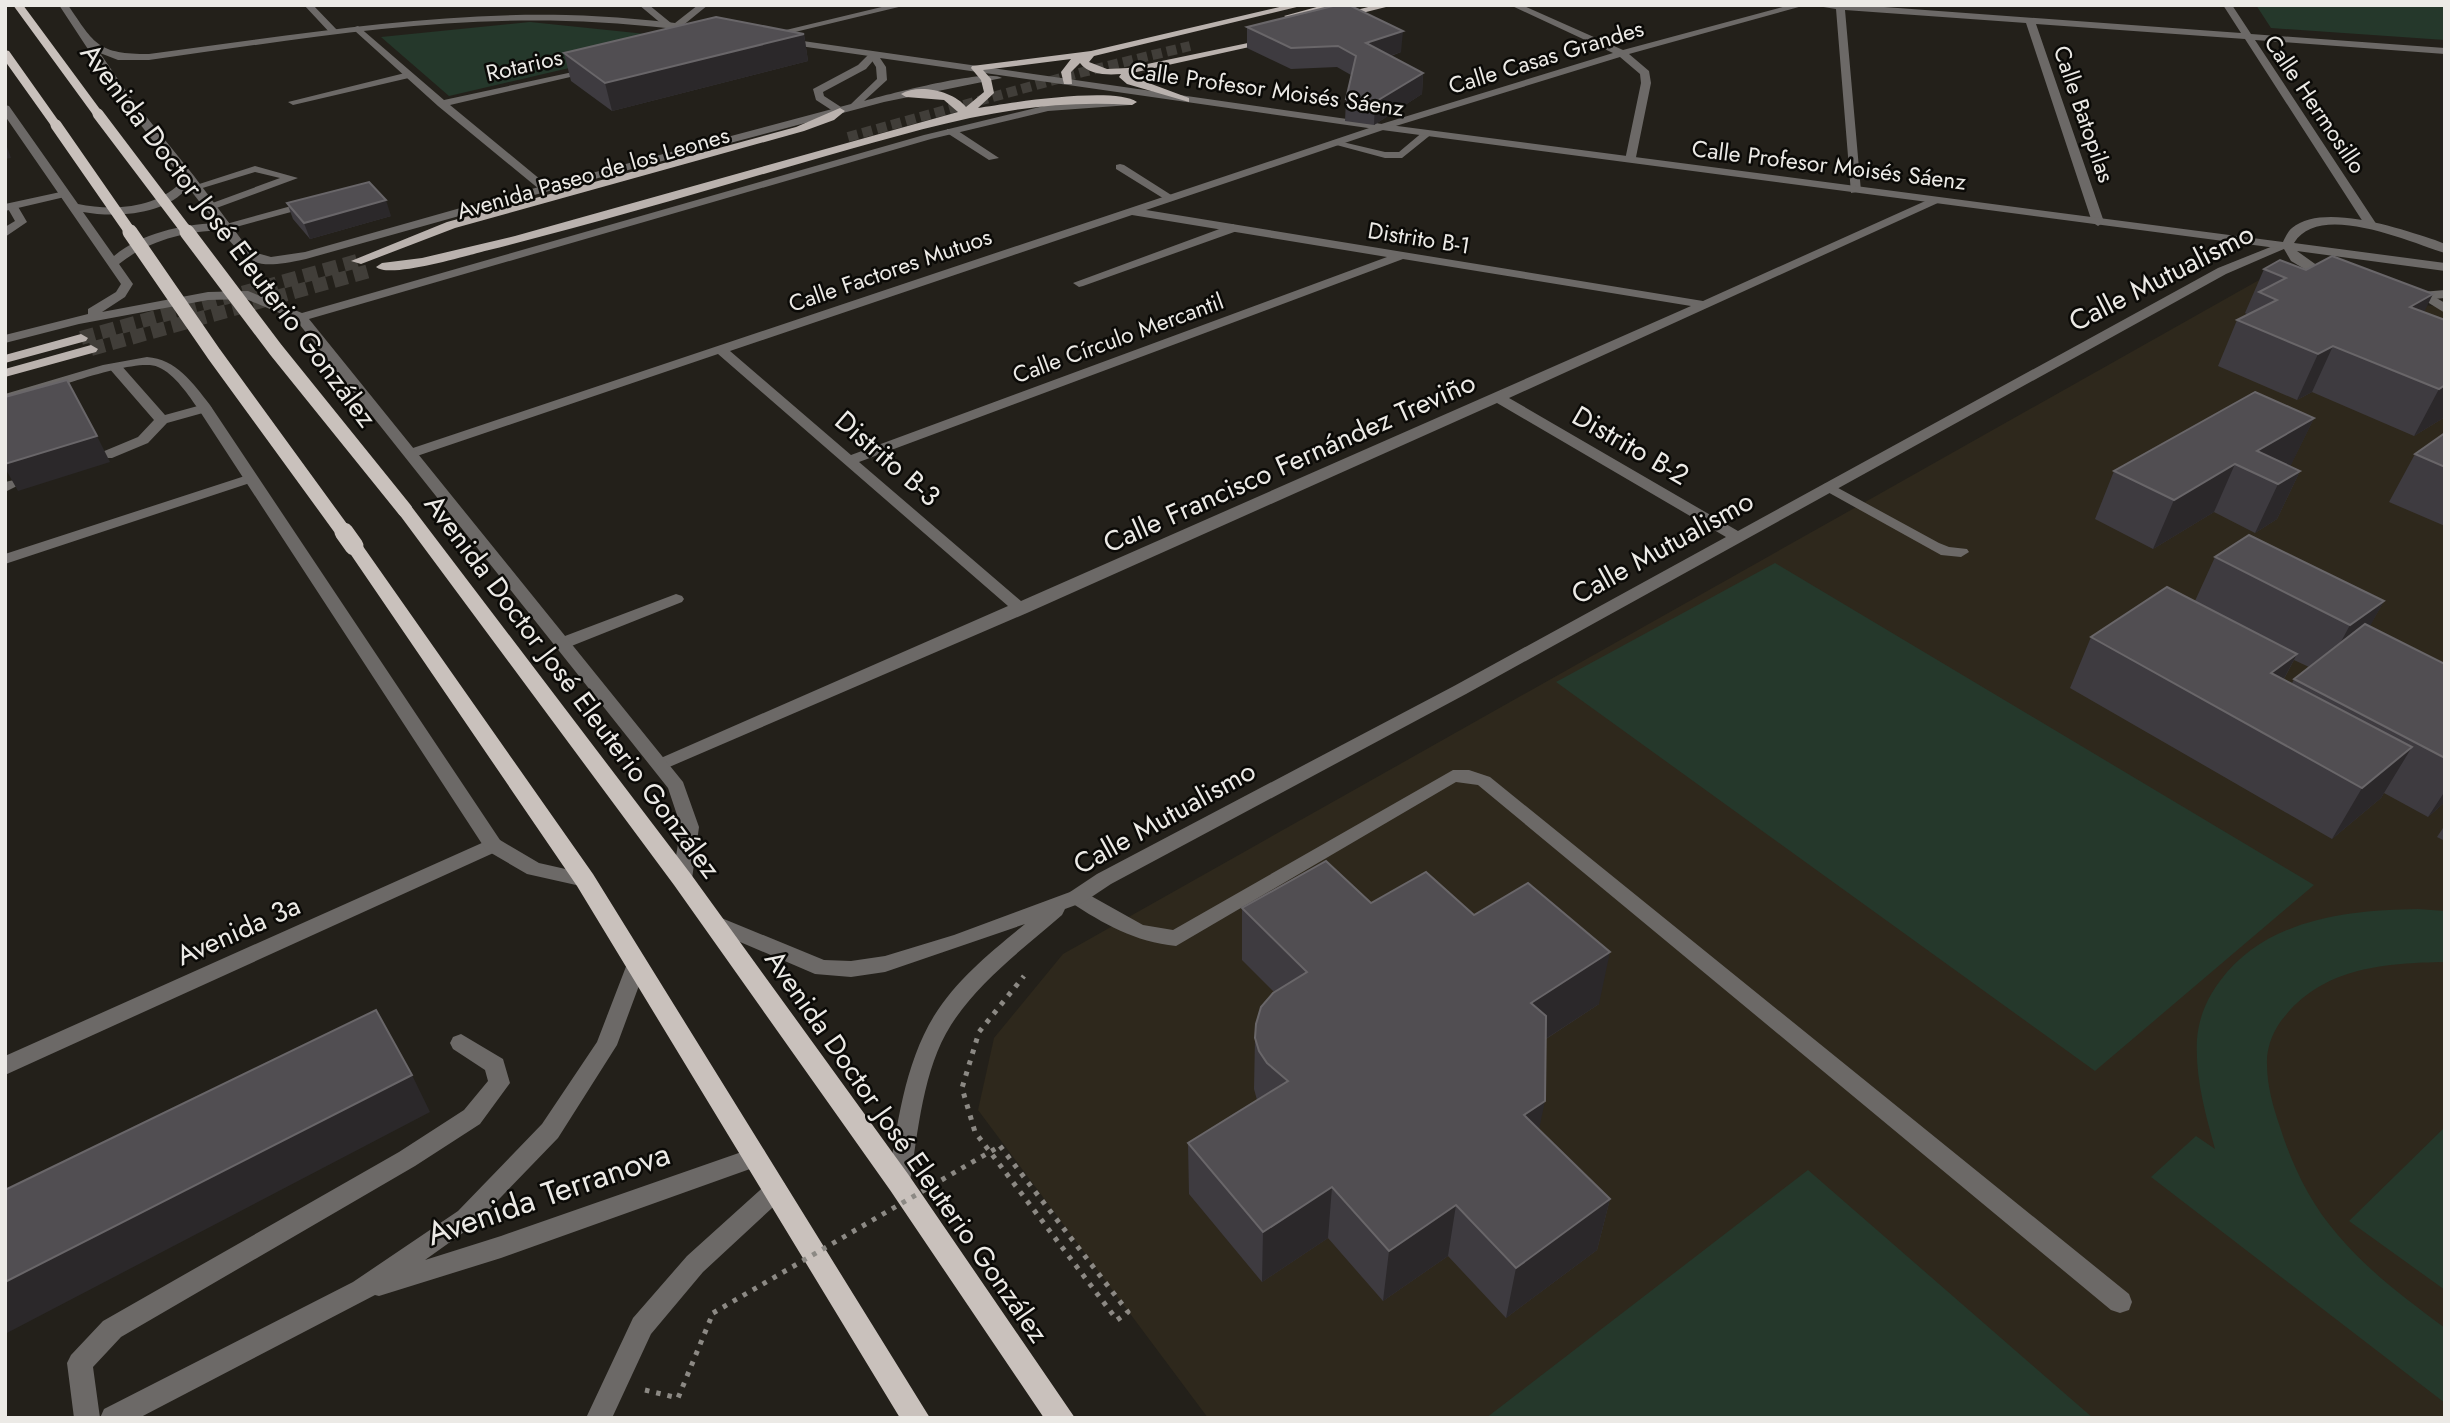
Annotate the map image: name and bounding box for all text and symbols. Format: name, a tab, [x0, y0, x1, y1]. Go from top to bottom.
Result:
street label: Calle Casas Grandes	[1444, 11, 1648, 103]
street label: Calle Hermosillo	[2256, 28, 2374, 180]
street label: Avenida Doctor José Eleuterio González	[70, 35, 387, 436]
street label: Rotarios	[482, 40, 566, 90]
street label: Calle Batopilas	[2045, 41, 2123, 187]
street label: Calle Profesor Moisés Sáenz	[1128, 53, 1407, 125]
street label: Avenida Paseo de los Leones	[453, 118, 733, 228]
street label: Calle Profesor Moisés Sáenz	[1690, 131, 1969, 199]
street label: Distrito B-1	[1365, 213, 1473, 263]
street label: Calle Mutualismo	[2062, 213, 2261, 342]
street label: Calle Factores Mutuos	[784, 219, 996, 321]
street label: Calle Círculo Mercantil	[1008, 284, 1228, 392]
street label: Calle Francisco Fernández Treviño	[1097, 362, 1482, 563]
street label: Distrito B-2	[1565, 395, 1697, 495]
street label: Distrito B-3	[826, 401, 950, 516]
street label: Calle Mutualismo	[1564, 480, 1761, 615]
street label: Avenida Doctor José Eleuterio González	[414, 486, 731, 887]
street label: Calle Mutualismo	[1066, 750, 1263, 885]
street label: Avenida 3a	[170, 885, 307, 976]
street label: Avenida Doctor José Eleuterio González	[755, 942, 1059, 1351]
street label: Avenida Terranova	[420, 1130, 676, 1257]

